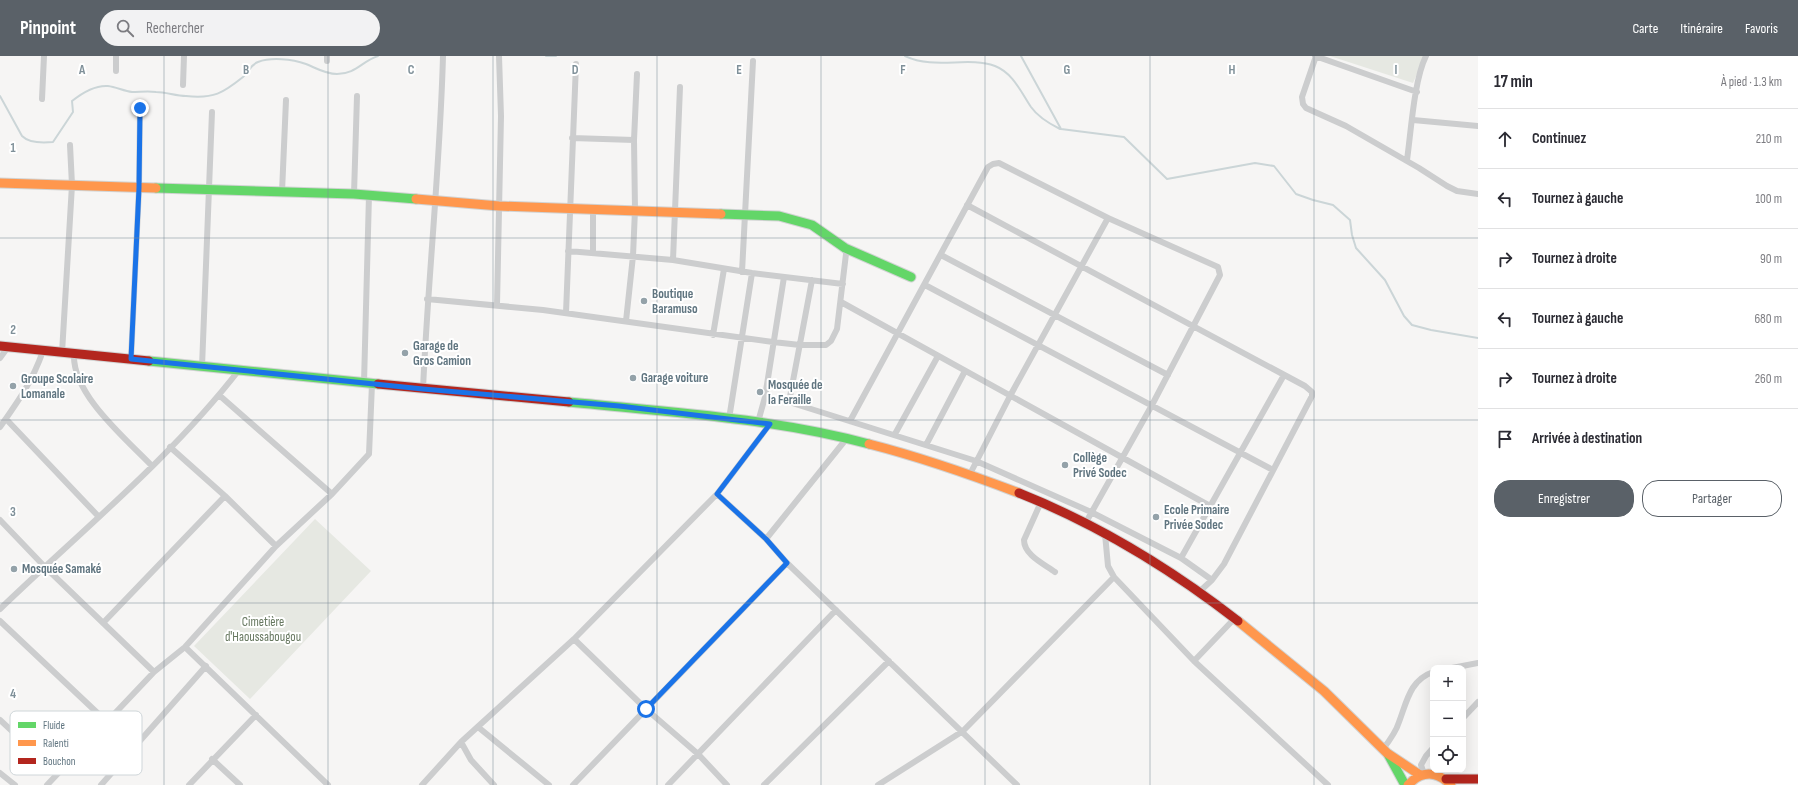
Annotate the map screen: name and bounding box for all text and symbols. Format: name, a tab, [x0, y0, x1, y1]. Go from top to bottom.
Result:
search box	[100, 10, 380, 46]
text: Pinpoint	[20, 17, 76, 40]
icon: search	[114, 17, 136, 39]
text: Rechercher	[146, 19, 204, 38]
text: Carte	[1632, 20, 1658, 37]
text: Itinéraire	[1680, 20, 1723, 37]
text: Favoris	[1745, 20, 1778, 37]
text: A	[78, 62, 86, 78]
text: B	[243, 62, 249, 78]
text: C	[408, 62, 415, 78]
text: D	[572, 62, 579, 78]
text: E	[736, 62, 742, 78]
text: F	[900, 62, 906, 78]
text: G	[1064, 62, 1071, 78]
text: H	[1229, 62, 1236, 78]
text: I	[1395, 62, 1398, 78]
text: 17 min	[1494, 72, 1533, 92]
text: À pied · 1.3 km	[1721, 74, 1782, 90]
route end	[131, 99, 149, 117]
icon: ahead	[1494, 128, 1516, 150]
text: Continuez	[1532, 129, 1586, 148]
text: 210 m	[1756, 131, 1782, 147]
text: 1	[10, 140, 16, 156]
icon: left	[1494, 188, 1516, 210]
text: Tournez à gauche	[1532, 189, 1623, 208]
text: 100 m	[1755, 191, 1782, 207]
icon: right	[1494, 248, 1516, 270]
text: Tournez à droite	[1532, 249, 1617, 268]
text: 90 m	[1760, 251, 1782, 267]
place label: Boutique Baramuso	[652, 286, 698, 317]
marker: Boutique Baramuso	[639, 296, 649, 306]
icon: left	[1494, 308, 1516, 330]
text: Tournez à gauche	[1532, 309, 1623, 328]
text: 680 m	[1754, 311, 1782, 327]
text: 2	[10, 322, 16, 338]
place label: Garage de Gros Camion	[413, 338, 471, 369]
marker: Garage de Gros Camion	[400, 348, 410, 358]
icon: right	[1494, 368, 1516, 390]
text: Tournez à droite	[1532, 369, 1617, 388]
place label: Garage voiture	[641, 370, 709, 386]
place label: Groupe Scolaire Lomanale	[21, 371, 94, 402]
text: 260 m	[1755, 371, 1782, 387]
marker: Garage voiture	[628, 373, 638, 383]
place label: Mosquée de la Feraille	[768, 377, 823, 408]
marker: Groupe Scolaire Lomanale	[8, 381, 18, 391]
marker: Mosquée de la Feraille	[755, 387, 765, 397]
icon: arrive	[1494, 428, 1516, 450]
text: Arrivée à destination	[1532, 429, 1642, 448]
place label: Collège Privé Sodec	[1073, 450, 1127, 481]
marker: Collège Privé Sodec	[1060, 460, 1070, 470]
button: Enregistrer	[1494, 480, 1634, 517]
button: Partager	[1642, 480, 1782, 517]
place label: Ecole Primaire Privée Sodec	[1164, 502, 1230, 533]
text: 3	[10, 504, 16, 520]
marker: Ecole Primaire Privée Sodec	[1151, 512, 1161, 522]
place label: Mosquée Samaké	[22, 561, 102, 577]
marker: Mosquée Samaké	[9, 564, 19, 574]
park label: Cimetière d'Haoussabougou	[225, 614, 301, 645]
map controls	[1430, 665, 1466, 773]
button: +	[1430, 665, 1466, 701]
text: 4	[10, 686, 16, 702]
route start	[637, 700, 655, 718]
button: −	[1430, 701, 1466, 737]
legend	[10, 711, 142, 775]
text: Fluide	[43, 719, 65, 732]
text: Ralenti	[43, 737, 69, 750]
button: locate	[1430, 737, 1466, 773]
text: Bouchon	[43, 755, 76, 768]

